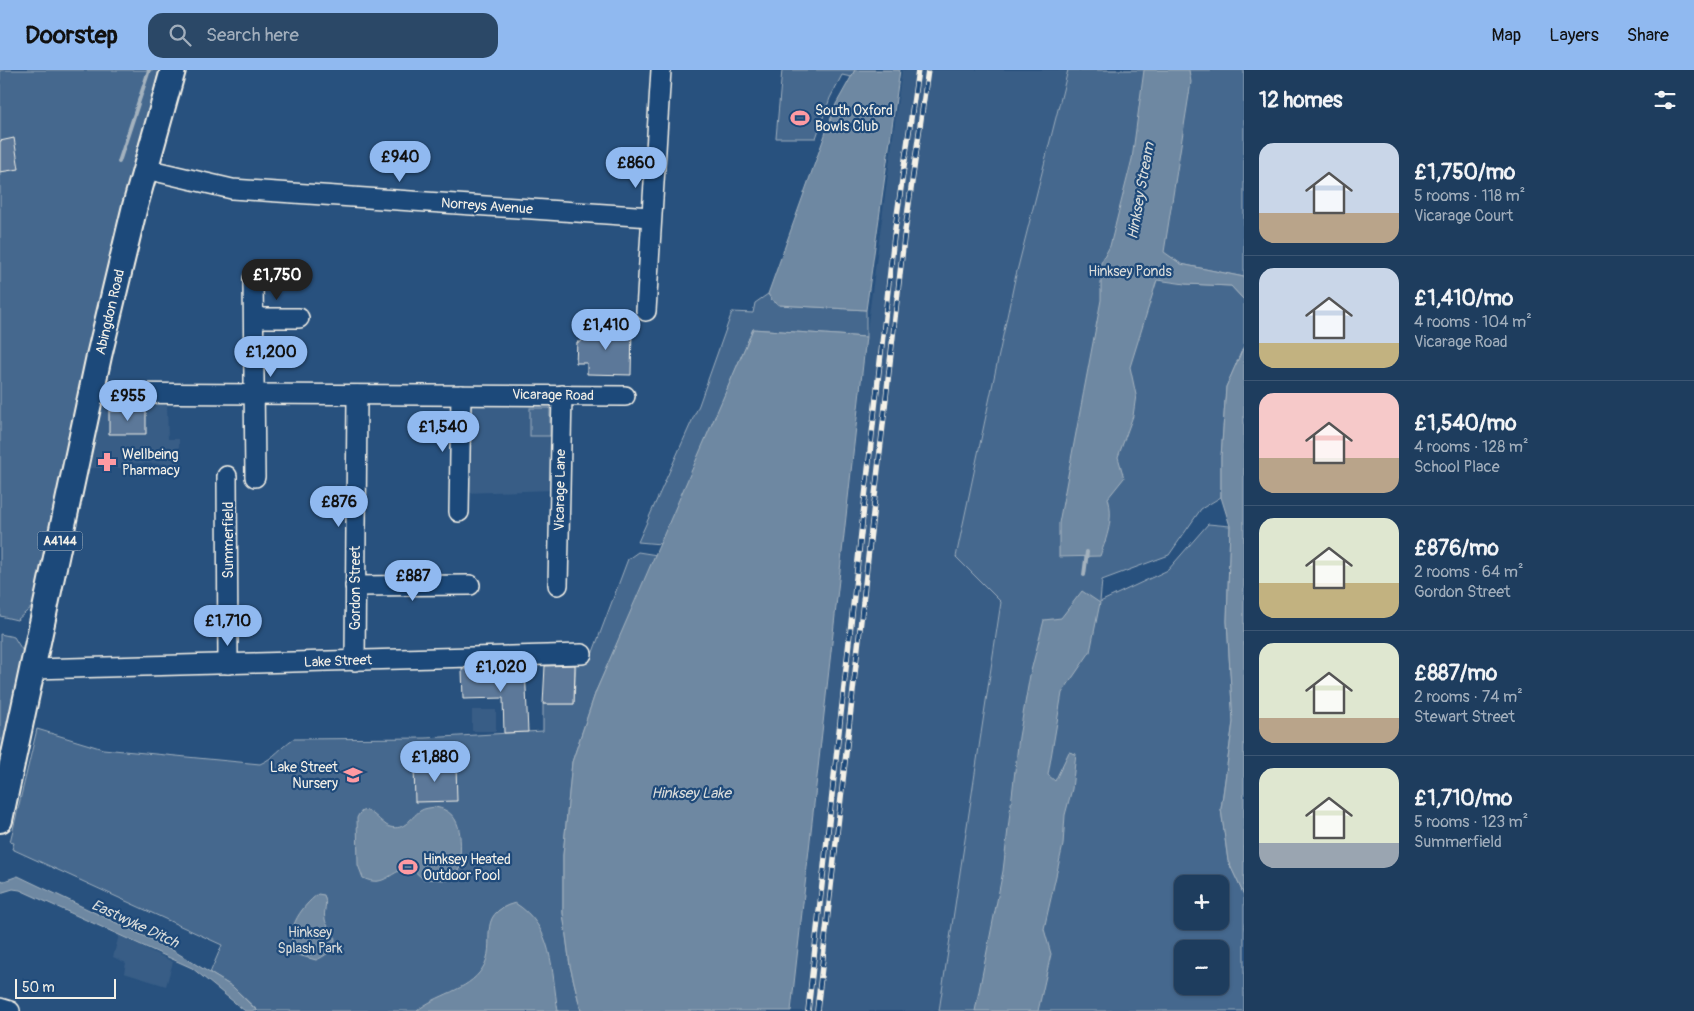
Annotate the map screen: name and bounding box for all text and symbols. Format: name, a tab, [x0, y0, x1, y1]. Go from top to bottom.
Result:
search box	[148, 13, 498, 58]
text: Doorstep	[25, 21, 118, 50]
icon: search	[166, 21, 194, 49]
text: Search here	[206, 23, 299, 47]
text: Map	[1492, 24, 1521, 47]
text: Layers	[1549, 24, 1599, 47]
text: Share	[1627, 24, 1669, 47]
icon: filters	[1651, 86, 1679, 114]
text: 12 homes	[1259, 87, 1342, 114]
place label: South Oxford Bowls Club	[815, 102, 893, 135]
sports icon: South Oxford Bowls Club	[789, 107, 811, 129]
water label: Hinksey Stream	[1123, 139, 1159, 241]
pin: £940	[370, 140, 430, 183]
pin: £860	[606, 146, 666, 189]
text: £940	[381, 147, 419, 167]
text: £860	[617, 153, 655, 173]
text: £1,750/mo	[1414, 159, 1515, 186]
icon: home	[1299, 163, 1359, 223]
text: 5 rooms · 118 m²	[1414, 186, 1525, 206]
street label: Norreys Avenue	[441, 194, 534, 218]
text: Vicarage Court	[1414, 206, 1513, 226]
pin: £1,750	[236, 258, 318, 301]
park label: Hinksey Ponds	[1088, 263, 1172, 280]
text: £1,750	[253, 265, 301, 285]
street label: Abingdon Road	[92, 267, 128, 356]
text: £1,410/mo	[1414, 285, 1513, 312]
icon: home	[1299, 288, 1359, 348]
pin: £1,410	[565, 308, 647, 351]
text: 4 rooms · 104 m²	[1414, 312, 1532, 332]
text: £1,410	[582, 315, 630, 335]
text: Vicarage Road	[1414, 332, 1508, 352]
pin: £1,200	[230, 336, 312, 378]
text: £1,200	[245, 342, 297, 362]
pin: £955	[98, 380, 158, 422]
text: £955	[110, 386, 146, 406]
street label: Vicarage Road	[512, 386, 594, 404]
pin: £1,540	[402, 410, 484, 453]
text: £1,540/mo	[1414, 410, 1516, 437]
icon: home	[1299, 413, 1359, 473]
text: £1,540	[418, 417, 468, 437]
text: 4 rooms · 128 m²	[1414, 437, 1529, 457]
place label: Wellbeing Pharmacy	[122, 446, 180, 479]
street label: Vicarage Lane	[551, 449, 569, 531]
pharmacy icon: Wellbeing Pharmacy	[96, 451, 118, 473]
text: School Place	[1414, 457, 1500, 477]
pin: £876	[309, 486, 369, 528]
text: £876	[321, 492, 357, 512]
street label: Summerfield	[220, 501, 237, 578]
road number: A4144	[38, 532, 82, 551]
text: £876/mo	[1414, 535, 1499, 562]
icon: home	[1299, 538, 1359, 598]
street label: Gordon Street	[347, 545, 364, 630]
pin: £887	[383, 560, 443, 602]
text: 2 rooms · 64 m²	[1414, 562, 1524, 582]
text: £887	[396, 566, 430, 586]
text: Gordon Street	[1414, 582, 1510, 602]
pin: £1,710	[187, 604, 269, 647]
text: £1,710	[205, 611, 251, 631]
pin: £1,020	[460, 650, 542, 693]
street label: Lake Street	[304, 651, 373, 671]
text: £1,020	[475, 657, 527, 677]
text: £887/mo	[1414, 660, 1497, 687]
icon: home	[1299, 663, 1359, 723]
text: 2 rooms · 74 m²	[1414, 687, 1523, 707]
text: Stewart Street	[1414, 707, 1515, 727]
pin: £1,880	[394, 740, 476, 783]
text: £1,880	[411, 747, 459, 767]
place label: Lake Street Nursery	[270, 759, 338, 792]
school or university icon: Lake Street Nursery	[342, 764, 364, 786]
water label: Hinksey Lake	[651, 784, 732, 803]
text: £1,710/mo	[1414, 785, 1512, 812]
icon: home	[1299, 788, 1359, 848]
text: 5 rooms · 123 m²	[1414, 812, 1528, 832]
text: Summerfield	[1414, 832, 1502, 852]
place label: Hinksey Heated Outdoor Pool	[423, 851, 511, 884]
sports icon: Hinksey Heated Outdoor Pool	[397, 856, 419, 878]
map controls	[1174, 875, 1229, 995]
button: +	[1174, 875, 1229, 930]
water label: Eastwyke Ditch	[89, 896, 182, 953]
park label: Hinksey Splash Park	[278, 924, 343, 957]
button: −	[1174, 940, 1229, 995]
scale bar	[15, 976, 116, 999]
text: 50 m	[22, 979, 55, 996]

